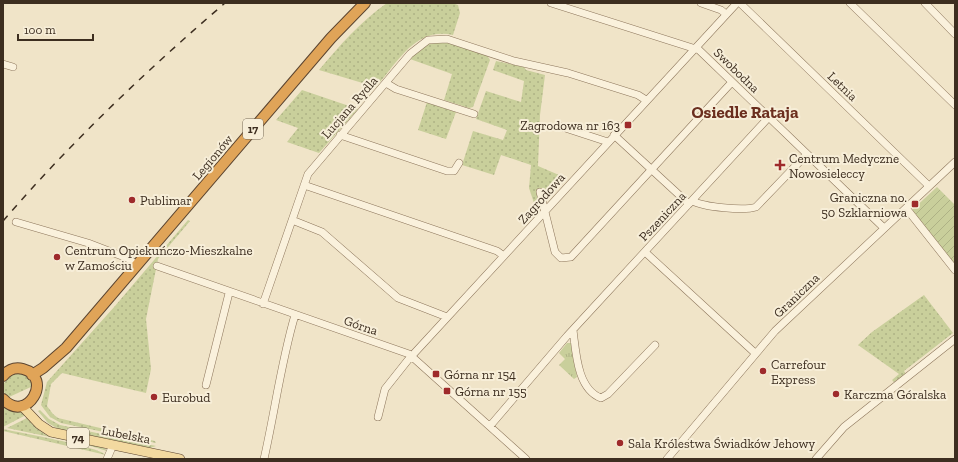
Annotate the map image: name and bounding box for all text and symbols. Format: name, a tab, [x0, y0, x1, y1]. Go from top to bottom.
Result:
scale bar	[18, 16, 93, 42]
text: 100 m	[24, 23, 56, 37]
street label: Swobodna	[711, 45, 763, 96]
street label: Letnia	[825, 69, 861, 105]
street label: Lucjana Rydla	[318, 73, 382, 142]
district label: Osiedle Rataja	[692, 102, 799, 122]
place label: Zagrodowa nr 163	[520, 118, 620, 133]
road number: 17	[243, 119, 263, 139]
marker: Zagrodowa nr 163	[623, 120, 633, 130]
street label: Legionów	[189, 132, 236, 183]
place label: Centrum Medyczne Nowosieleccy	[789, 151, 899, 181]
marker: Centrum Medyczne Nowosieleccy	[774, 159, 786, 171]
street label: Zagrodowa	[515, 169, 568, 227]
street label: Pszeniczna	[636, 188, 689, 244]
place label: Graniczna no. 50 Szklarniowa	[821, 190, 908, 220]
place label: Publimar	[140, 193, 192, 208]
marker: Publimar	[127, 195, 137, 205]
marker: Graniczna no. 50 Szklarniowa	[910, 199, 920, 209]
place label: Centrum Opiekuńczo-Mieszkalne w Zamościu	[65, 243, 253, 273]
marker: Centrum Opiekuńczo-Mieszkalne w Zamościu	[52, 252, 62, 262]
street label: Graniczna	[770, 269, 823, 321]
street label: Górna	[342, 313, 380, 338]
place label: Carrefour Express	[771, 357, 826, 387]
marker: Carrefour Express	[758, 366, 768, 376]
place label: Górna nr 154	[444, 367, 516, 382]
marker: Górna nr 154	[431, 369, 441, 379]
place label: Górna nr 155	[455, 384, 527, 399]
marker: Górna nr 155	[442, 386, 452, 396]
place label: Karczma Góralska	[844, 387, 947, 402]
marker: Karczma Góralska	[831, 389, 841, 399]
place label: Eurobud	[162, 390, 210, 405]
marker: Eurobud	[149, 392, 159, 402]
street label: Lubelska	[100, 422, 152, 447]
road number: 74	[67, 428, 89, 448]
place label: Sala Królestwa Świadków Jehowy	[628, 436, 815, 451]
marker: Sala Królestwa Świadków Jehowy	[615, 438, 625, 448]

